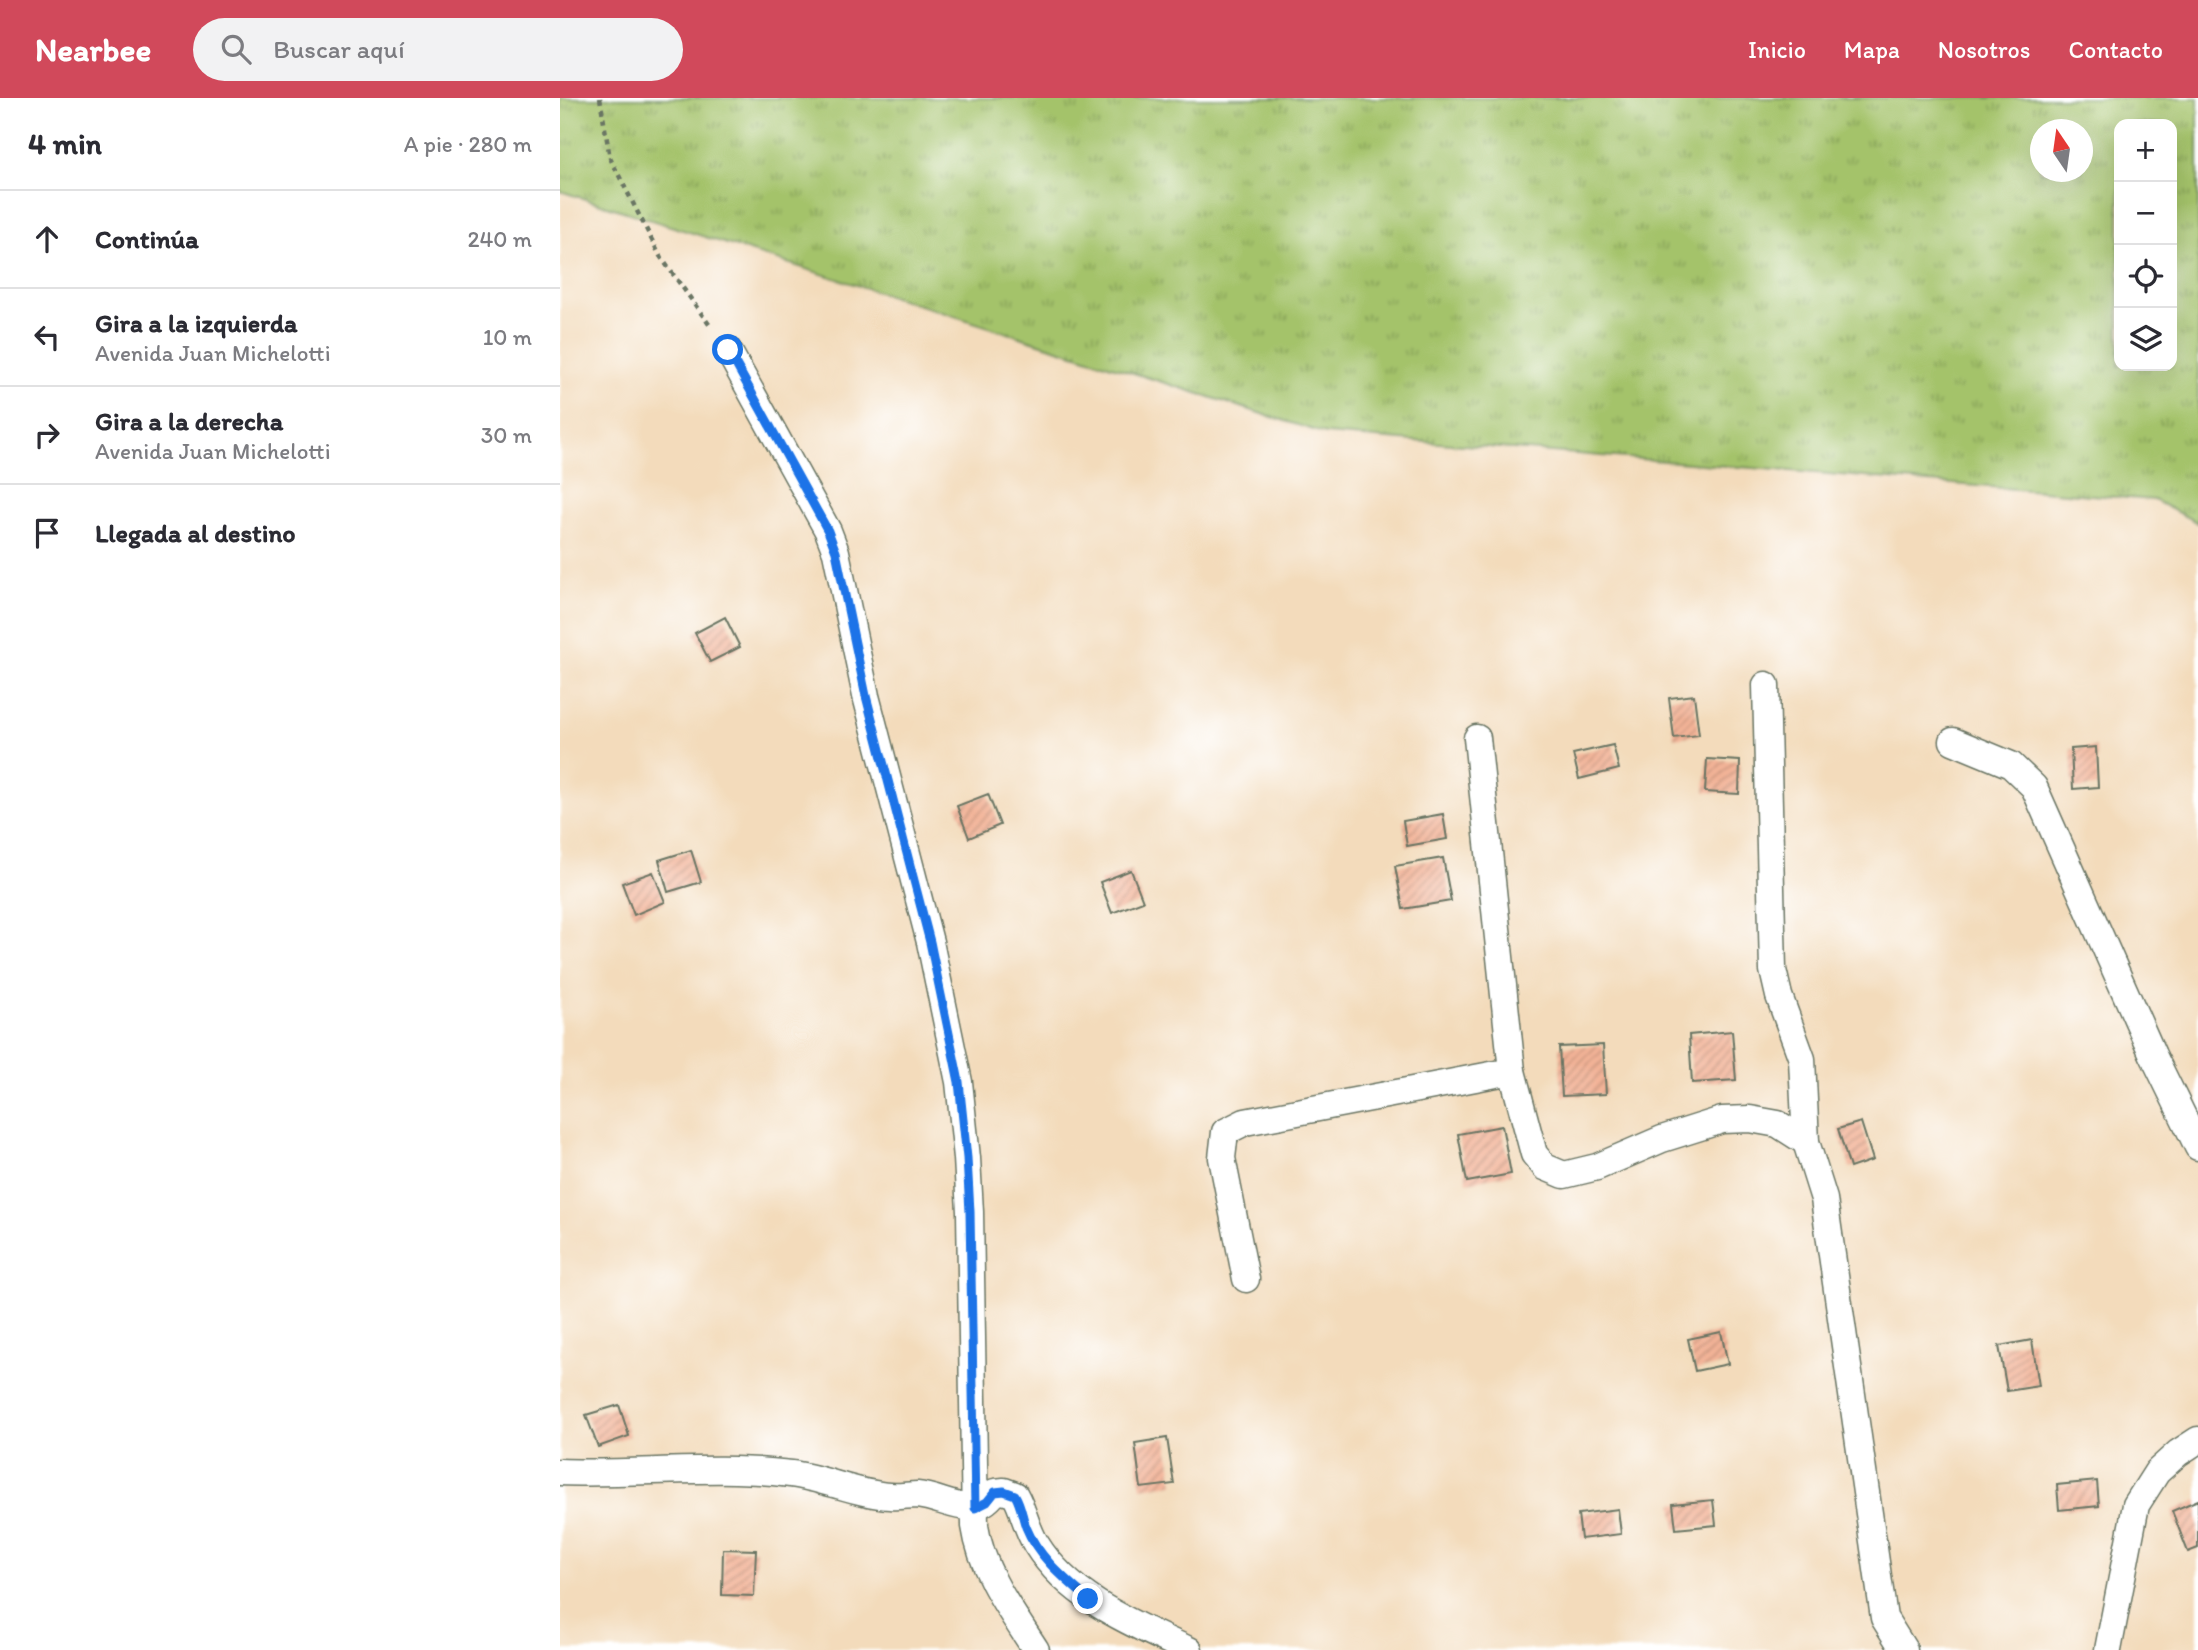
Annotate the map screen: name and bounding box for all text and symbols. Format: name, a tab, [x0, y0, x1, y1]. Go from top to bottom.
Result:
search box	[193, 18, 683, 81]
text: Nearbee	[35, 30, 151, 69]
icon: search	[217, 30, 255, 68]
text: Buscar aquí	[273, 33, 405, 65]
text: Inicio	[1748, 35, 1806, 64]
text: Mapa	[1844, 35, 1900, 64]
text: Nosotros	[1938, 35, 2030, 64]
text: Contacto	[2068, 35, 2163, 64]
north arrow	[2030, 119, 2093, 182]
map controls	[2114, 119, 2177, 371]
button: +	[2114, 119, 2177, 182]
text: 4 min	[28, 125, 102, 162]
text: A pie · 280 m	[404, 130, 532, 158]
button: −	[2114, 182, 2177, 245]
icon: ahead	[28, 220, 66, 258]
text: Continúa	[95, 223, 199, 255]
text: 240 m	[467, 225, 532, 253]
button: locate	[2114, 245, 2177, 308]
text: Gira a la izquierda	[95, 307, 298, 339]
button: layers	[2114, 308, 2177, 371]
icon: left	[28, 318, 66, 356]
text: 10 m	[483, 323, 532, 351]
route start	[712, 334, 743, 365]
text: Avenida Juan Michelotti	[95, 339, 331, 367]
text: Gira a la derecha	[95, 405, 283, 437]
icon: right	[28, 416, 66, 454]
text: 30 m	[481, 421, 532, 449]
text: Avenida Juan Michelotti	[95, 437, 331, 465]
icon: arrive	[28, 514, 66, 552]
text: Llegada al destino	[95, 517, 296, 549]
route end	[1072, 1583, 1103, 1614]

